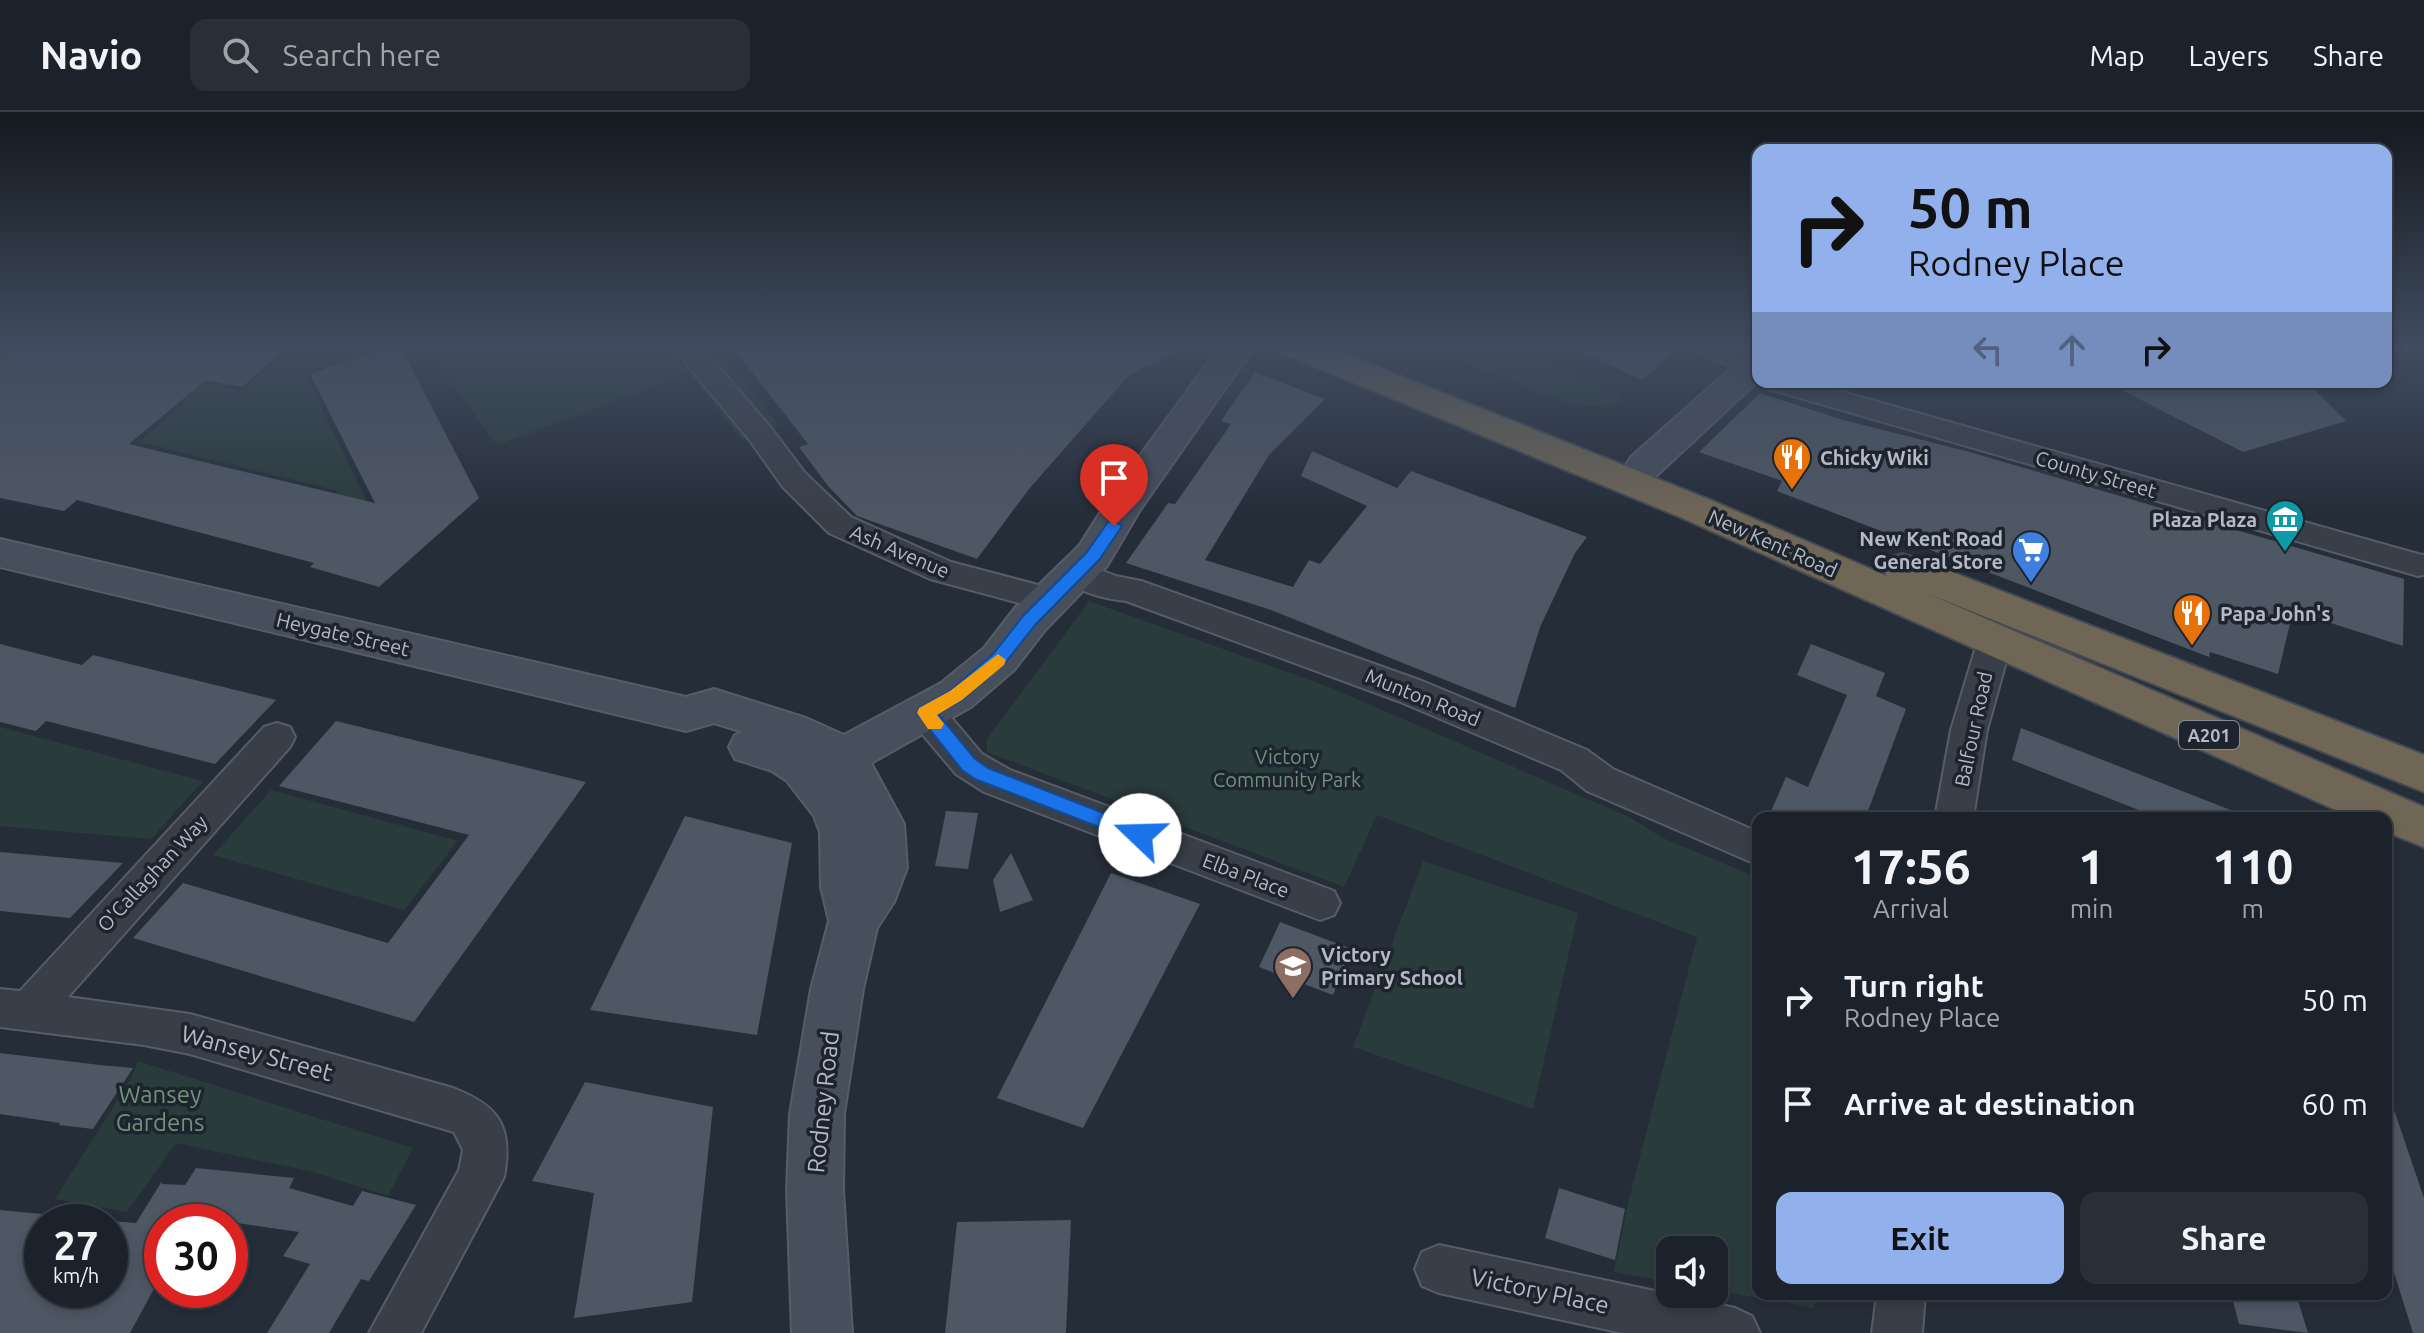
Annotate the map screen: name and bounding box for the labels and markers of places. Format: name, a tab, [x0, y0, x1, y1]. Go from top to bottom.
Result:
restaurant icon: Chicky Wiki	[1771, 436, 1813, 491]
pin	[1080, 444, 1148, 526]
place label: Chicky Wiki	[1820, 446, 1929, 469]
museum icon: Plaza Plaza	[2264, 498, 2306, 553]
place label: Plaza Plaza	[2152, 508, 2257, 531]
place label: New Kent Road General Store	[1859, 527, 2003, 573]
supermarket icon: New Kent Road General Store	[2010, 529, 2052, 584]
restaurant icon: Papa John's	[2171, 592, 2213, 647]
place label: Papa John's	[2220, 602, 2331, 625]
place label: Victory Primary School	[1321, 943, 1463, 989]
school or university icon: Victory Primary School	[1272, 945, 1314, 1000]

